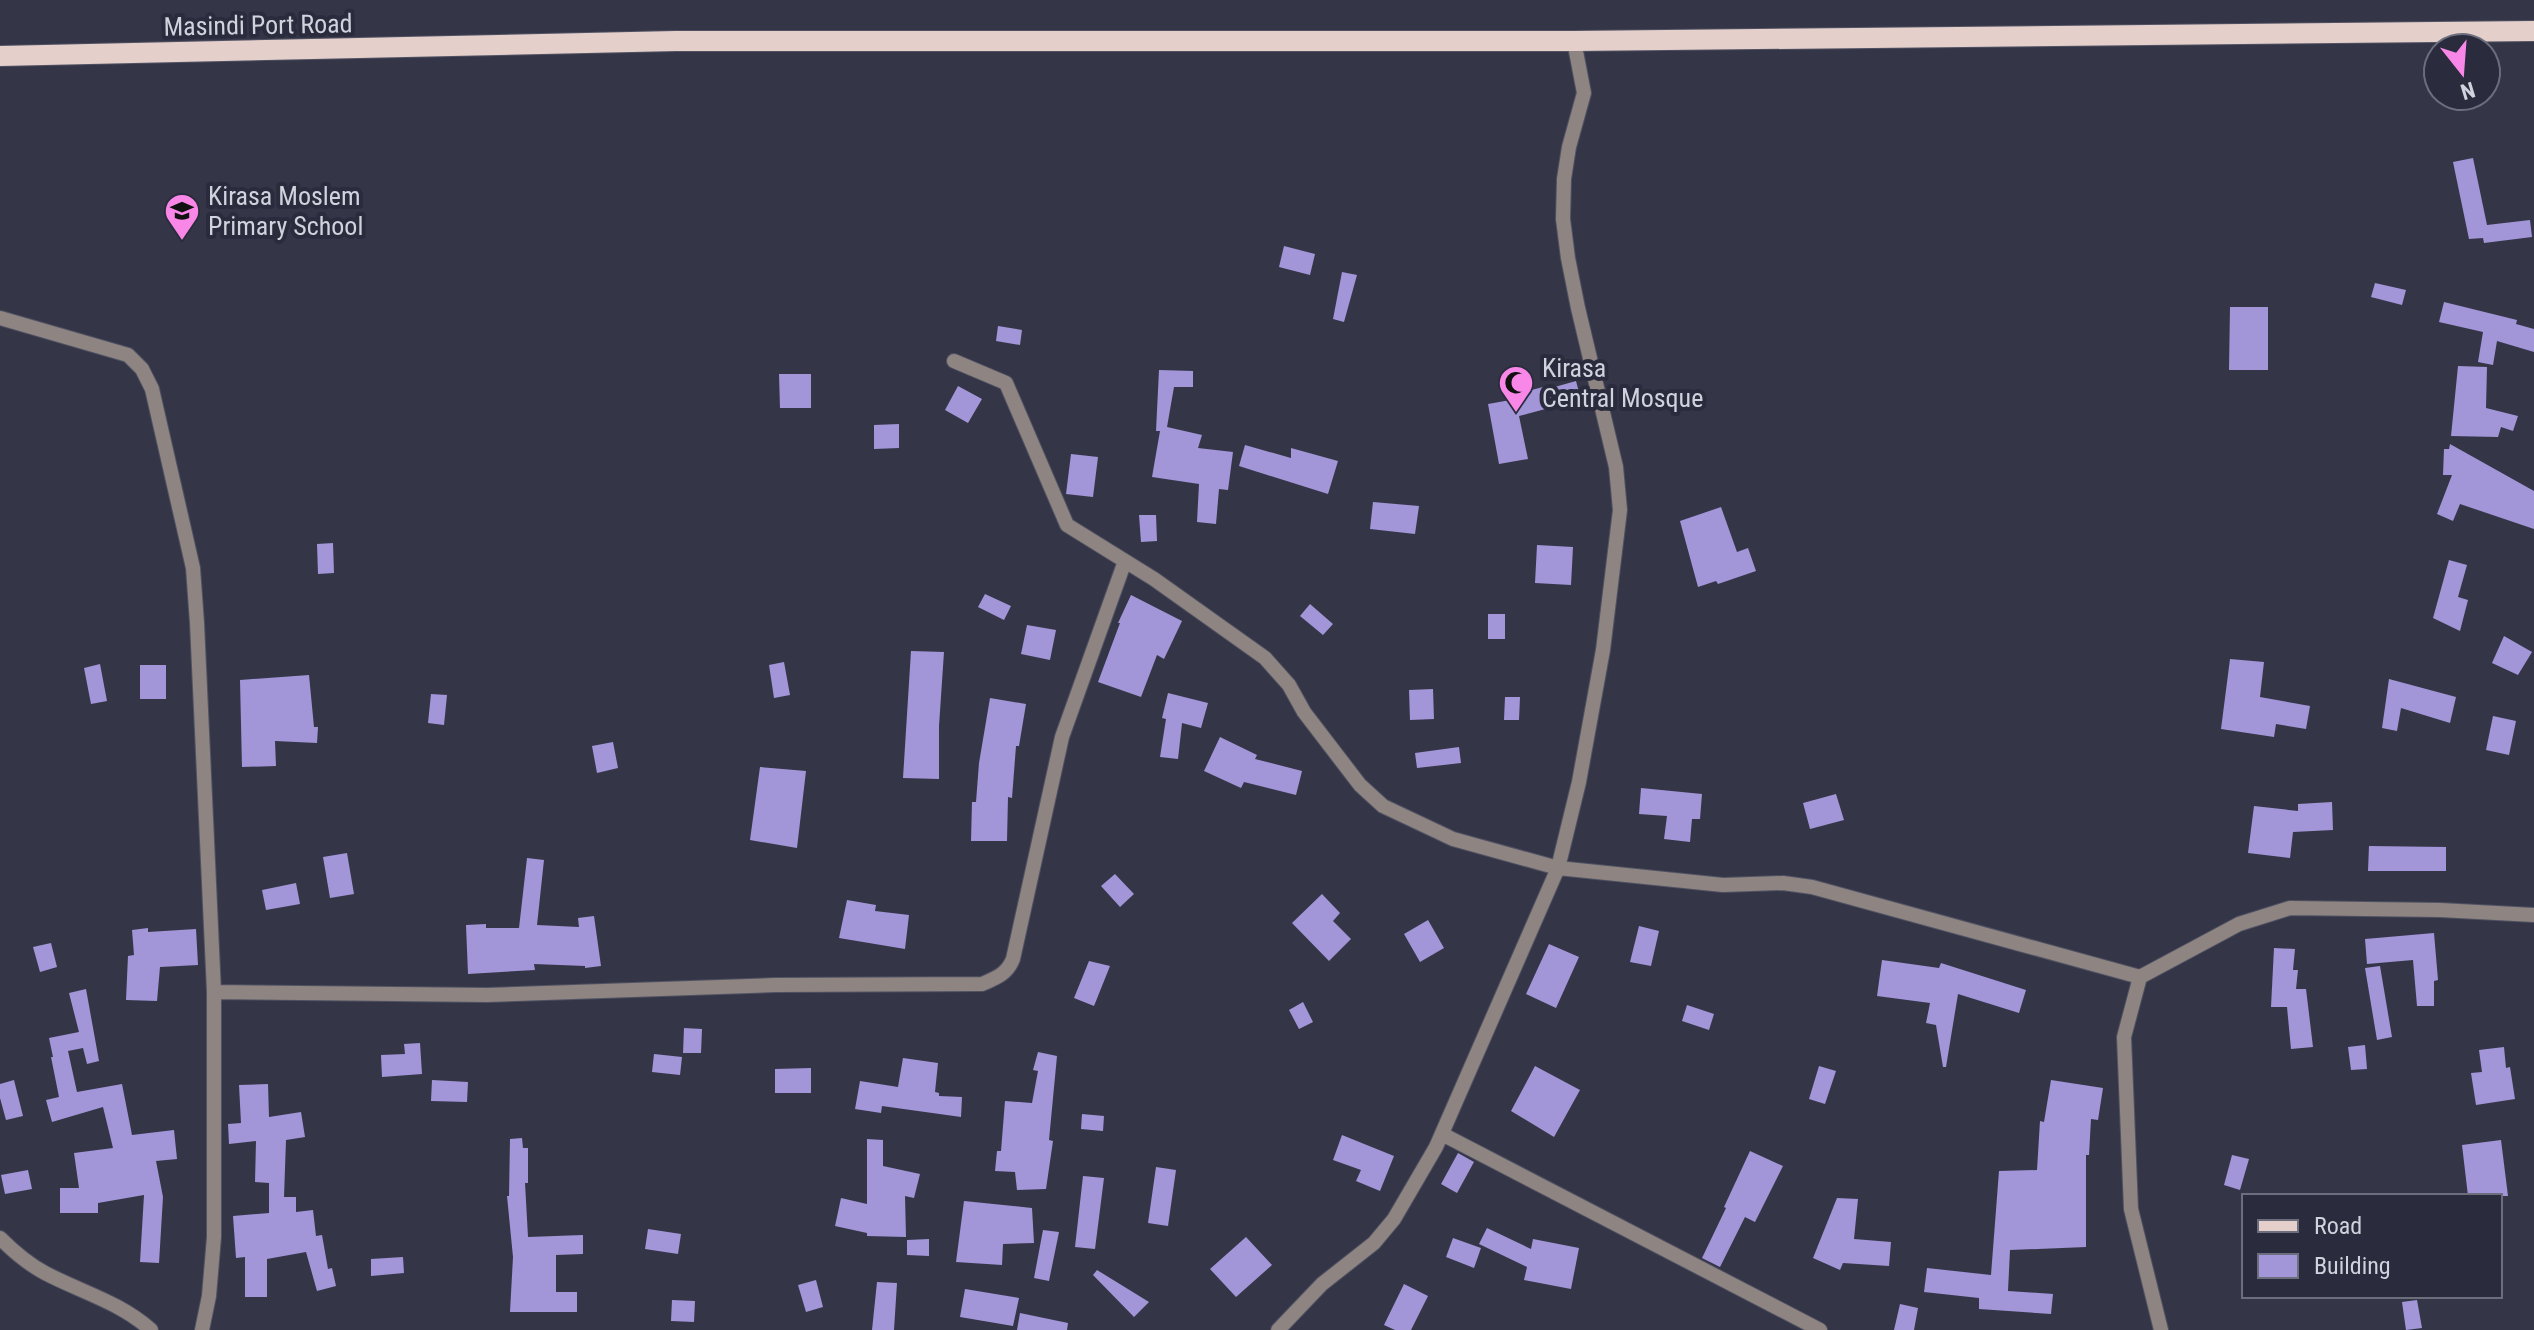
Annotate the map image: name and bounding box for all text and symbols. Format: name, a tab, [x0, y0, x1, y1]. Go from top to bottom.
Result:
street label: Masindi Port Road	[163, 8, 353, 42]
north arrow	[2422, 32, 2502, 112]
text: N	[2458, 77, 2478, 105]
place label: Kirasa Moslem Primary School	[208, 181, 363, 241]
school or university icon: Kirasa Moslem Primary School	[163, 192, 201, 242]
place label: Kirasa Central Mosque	[1542, 353, 1703, 413]
mosque icon: Kirasa Central Mosque	[1497, 364, 1535, 414]
legend	[2242, 1194, 2502, 1298]
text: Road	[2314, 1212, 2362, 1240]
text: Building	[2314, 1252, 2391, 1280]

